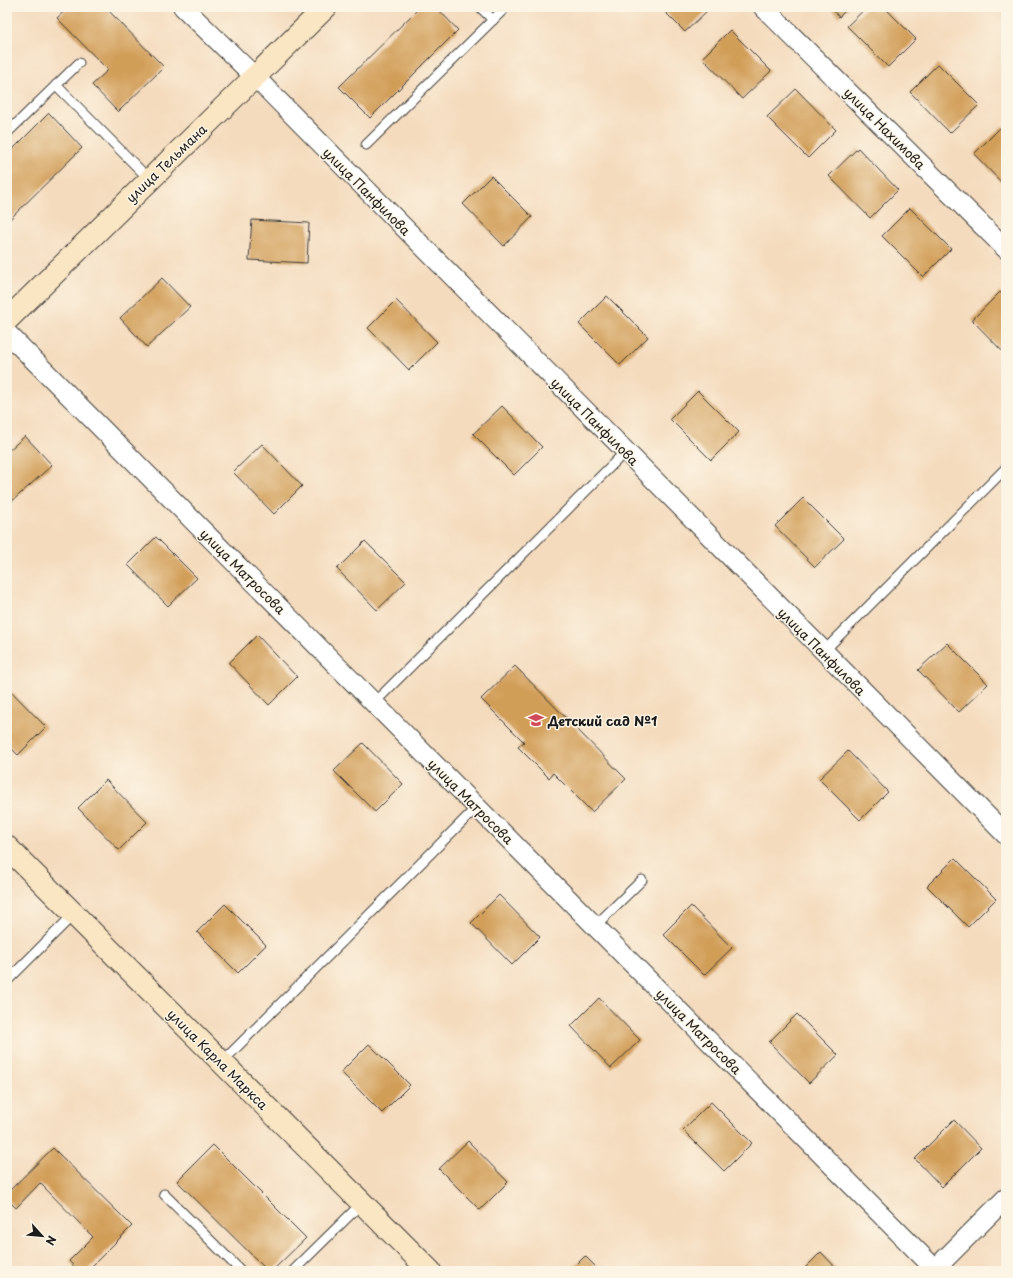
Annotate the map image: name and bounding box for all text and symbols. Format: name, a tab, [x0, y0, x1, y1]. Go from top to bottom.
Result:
street label: улица Нахимова	[840, 83, 931, 174]
street label: улица Тельмана	[121, 119, 211, 207]
street label: улица Панфилова	[319, 143, 416, 240]
street label: улица Панфилова	[547, 373, 644, 470]
street label: улица Матросова	[196, 524, 291, 619]
street label: улица Панфилова	[774, 603, 871, 700]
school or university icon: Детский сад №1	[527, 711, 545, 729]
place label: Детский сад №1	[547, 711, 657, 730]
street label: улица Матросова	[424, 754, 519, 849]
street label: улица Матросова	[652, 984, 747, 1079]
street label: улица Карла Маркса	[163, 1004, 273, 1114]
north arrow	[22, 1216, 62, 1256]
text: N	[42, 1233, 61, 1249]

